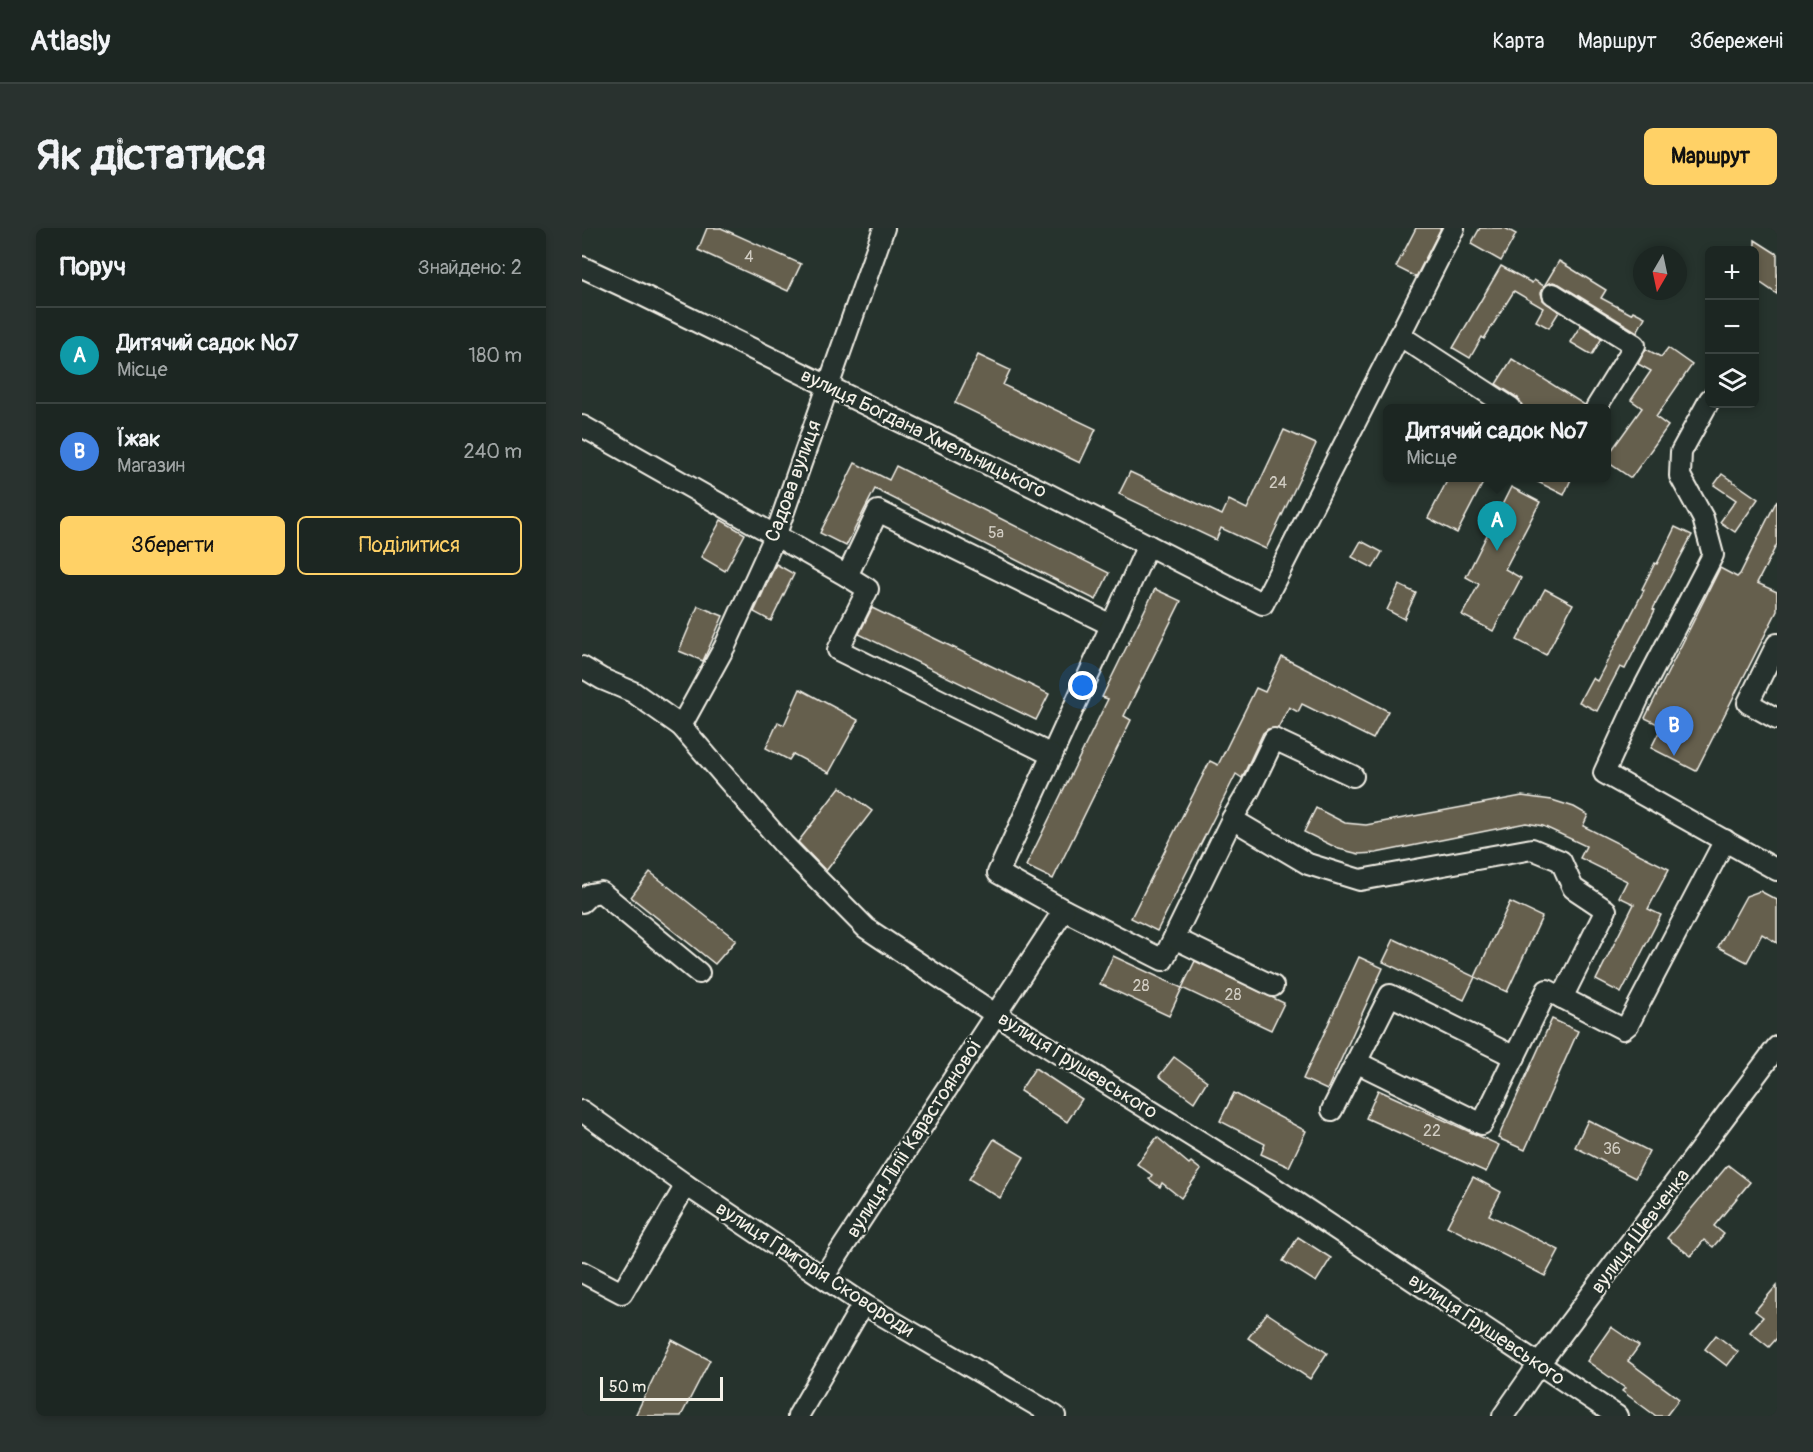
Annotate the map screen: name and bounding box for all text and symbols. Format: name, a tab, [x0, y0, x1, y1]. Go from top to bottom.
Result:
text: Atlasly	[30, 24, 110, 59]
text: Карта	[1493, 28, 1545, 55]
text: Маршрут	[1578, 28, 1657, 55]
text: Збережені	[1690, 28, 1783, 55]
button: Маршрут	[1644, 128, 1777, 185]
text: Як дістатися	[36, 130, 266, 182]
north arrow	[1633, 246, 1687, 300]
map controls	[1705, 246, 1759, 408]
button: +	[1705, 246, 1759, 300]
house number: 4	[744, 247, 754, 267]
text: Поруч	[60, 251, 126, 283]
text: Знайдено: 2	[418, 255, 522, 280]
button: −	[1705, 300, 1759, 354]
text: Дитячий садок №7	[117, 329, 298, 357]
text: A	[73, 343, 86, 368]
text: 180 m	[468, 343, 522, 368]
button: layers	[1705, 354, 1759, 408]
text: Місце	[117, 357, 168, 382]
street label: вулиця Богдана Хмельницького	[797, 362, 1051, 504]
popup	[1383, 404, 1611, 482]
street label: Садова вулиця	[759, 417, 827, 545]
text: Дитячий садок №7	[1406, 417, 1588, 445]
text: Їжак	[117, 425, 160, 453]
text: B	[74, 439, 85, 464]
text: 240 m	[463, 439, 522, 464]
text: Місце	[1406, 445, 1457, 470]
text: Магазин	[117, 453, 185, 478]
house number: 24	[1269, 473, 1287, 493]
pin: A	[1478, 502, 1516, 551]
button: Зберегти	[60, 516, 285, 575]
button: Поділитися	[297, 516, 522, 575]
house number: 5а	[988, 523, 1004, 543]
your location	[1068, 671, 1097, 700]
pin: B	[1654, 706, 1694, 756]
house number: 28	[1132, 976, 1150, 996]
house number: 28	[1224, 985, 1242, 1005]
street label: вулиця Грушевського	[994, 1006, 1163, 1124]
street label: вулиця Лілії Карастоянової	[840, 1034, 988, 1242]
house number: 22	[1423, 1121, 1441, 1141]
house number: 36	[1603, 1139, 1621, 1159]
street label: вулиця Шевченка	[1585, 1164, 1695, 1298]
street label: вулиця Григорія Сковороди	[711, 1196, 919, 1343]
street label: вулиця Грушевського	[1404, 1267, 1570, 1391]
scale bar	[600, 1374, 723, 1402]
text: 50 m	[609, 1377, 646, 1397]

